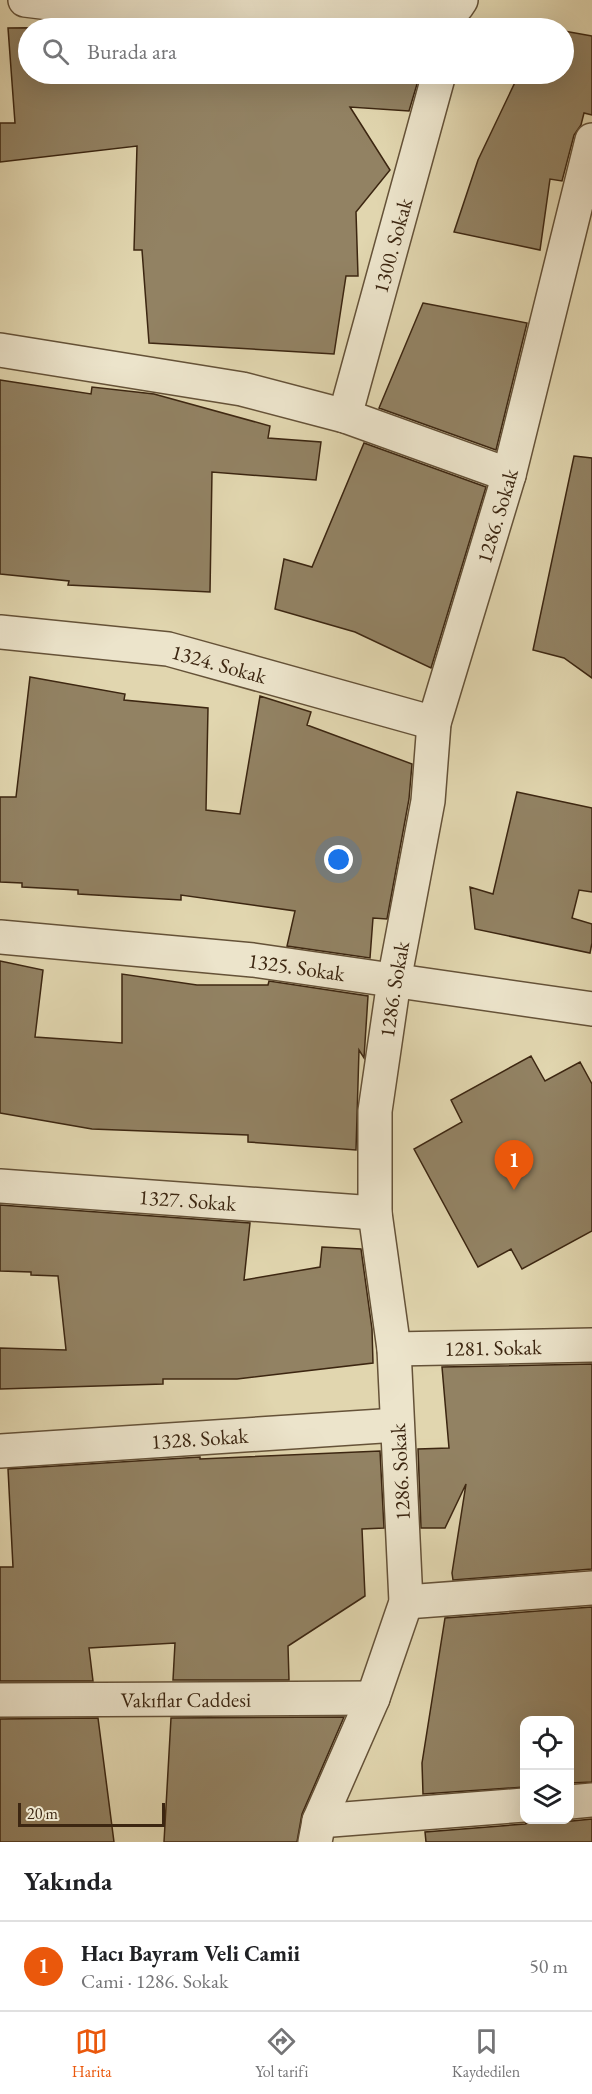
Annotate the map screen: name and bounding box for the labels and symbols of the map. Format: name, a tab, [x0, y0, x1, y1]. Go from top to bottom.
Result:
street label: 1300. Sokak	[366, 194, 418, 296]
street label: 1286. Sokak	[470, 465, 524, 566]
street label: 1324. Sokak	[169, 637, 271, 690]
your location	[324, 845, 353, 874]
street label: 1286. Sokak	[372, 938, 415, 1039]
street label: 1325. Sokak	[246, 946, 348, 987]
pin: 1	[494, 1140, 534, 1190]
street label: 1327. Sokak	[138, 1183, 238, 1217]
street label: 1281. Sokak	[444, 1332, 543, 1361]
street label: 1328. Sokak	[150, 1421, 250, 1455]
street label: 1286. Sokak	[384, 1422, 416, 1521]
street label: Vakıflar Caddesi	[121, 1685, 251, 1713]
scale bar	[18, 1800, 165, 1828]

